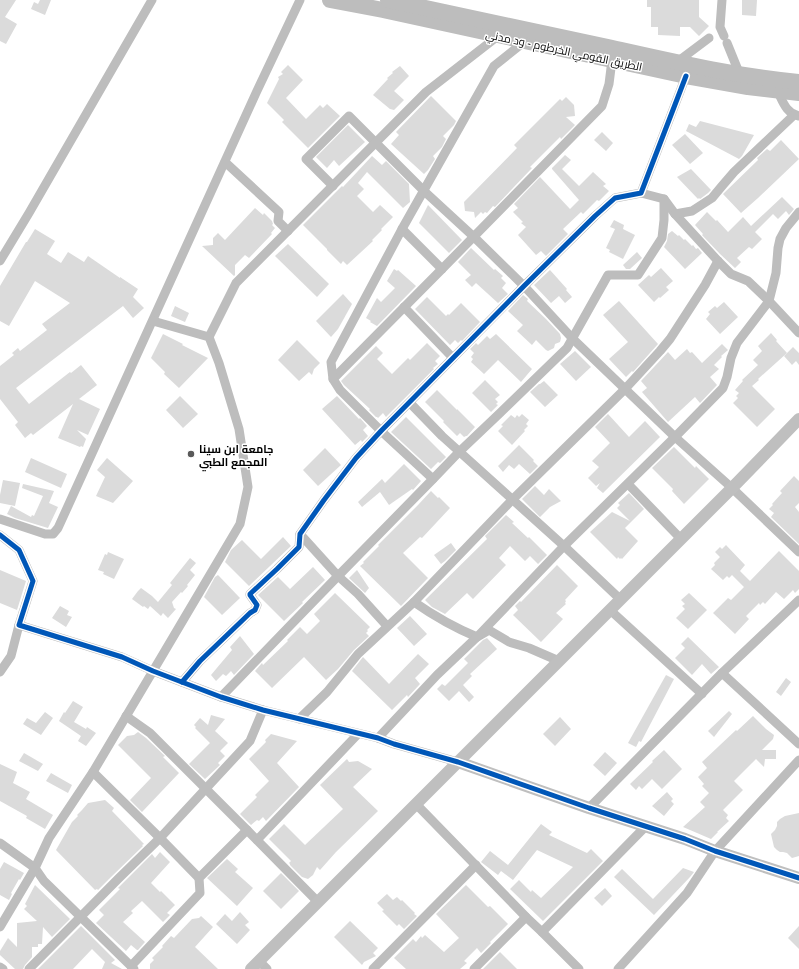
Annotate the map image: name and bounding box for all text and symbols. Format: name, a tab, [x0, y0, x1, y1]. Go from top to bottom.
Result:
street label: الطريق القومي الخرطوم - ود مدني	[484, 26, 644, 76]
place label: جامعة ابن سينا المجمع الطبي	[199, 441, 273, 472]
marker: جامعة ابن سينا المجمع الطبي	[186, 449, 196, 459]

